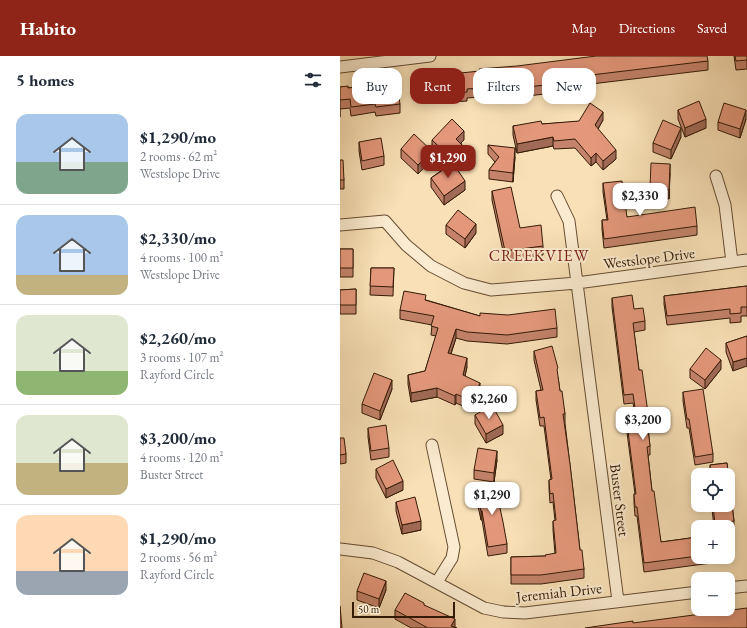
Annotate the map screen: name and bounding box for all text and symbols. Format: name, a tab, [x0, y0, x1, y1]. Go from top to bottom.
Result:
text: Habito	[20, 16, 76, 41]
text: Map	[571, 19, 597, 37]
text: Directions	[619, 19, 675, 37]
text: Saved	[697, 19, 727, 37]
chip: Buy	[352, 68, 402, 104]
chip: Rent	[410, 68, 465, 104]
chip: Filters	[473, 68, 534, 104]
chip: New	[542, 68, 596, 104]
text: 5 homes	[16, 69, 74, 91]
icon: filters	[302, 69, 324, 91]
text: $1,290/mo	[140, 126, 216, 148]
icon: home	[48, 130, 96, 178]
pin: $1,290	[415, 145, 481, 179]
text: 2 rooms · 62 m²	[140, 148, 217, 165]
text: $1,290	[430, 149, 466, 166]
text: Westslope Drive	[140, 165, 220, 182]
pin: $2,330	[607, 183, 673, 217]
text: $2,330	[622, 187, 658, 204]
text: $2,330/mo	[140, 227, 216, 249]
icon: home	[48, 231, 96, 279]
street label: Westslope Drive	[602, 243, 696, 273]
district label: CREEKVIEW	[489, 245, 589, 266]
text: 4 rooms · 100 m²	[140, 249, 224, 266]
text: Westslope Drive	[140, 266, 220, 283]
text: $2,260/mo	[140, 327, 216, 349]
icon: home	[48, 331, 96, 379]
text: 3 rooms · 107 m²	[140, 349, 224, 366]
text: Rayford Circle	[140, 366, 214, 383]
pin: $2,260	[456, 386, 522, 420]
text: $2,260	[471, 390, 507, 407]
pin: $3,200	[610, 407, 676, 441]
text: $3,200	[625, 411, 661, 428]
text: $3,200/mo	[140, 427, 216, 449]
icon: home	[48, 431, 96, 479]
text: 4 rooms · 120 m²	[140, 449, 224, 466]
street label: Buster Street	[606, 463, 634, 538]
text: Buster Street	[140, 466, 203, 483]
map controls	[691, 468, 735, 616]
button: locate	[691, 468, 735, 512]
pin: $1,290	[459, 482, 525, 516]
text: $1,290	[474, 486, 510, 503]
button: +	[691, 520, 735, 564]
text: $1,290/mo	[140, 527, 216, 549]
icon: home	[48, 531, 96, 579]
text: 2 rooms · 56 m²	[140, 549, 217, 566]
text: Rayford Circle	[140, 566, 214, 583]
button: −	[691, 572, 735, 616]
street label: Jeremiah Drive	[513, 578, 603, 606]
scale bar	[352, 600, 455, 619]
text: 50 m	[358, 602, 379, 616]

